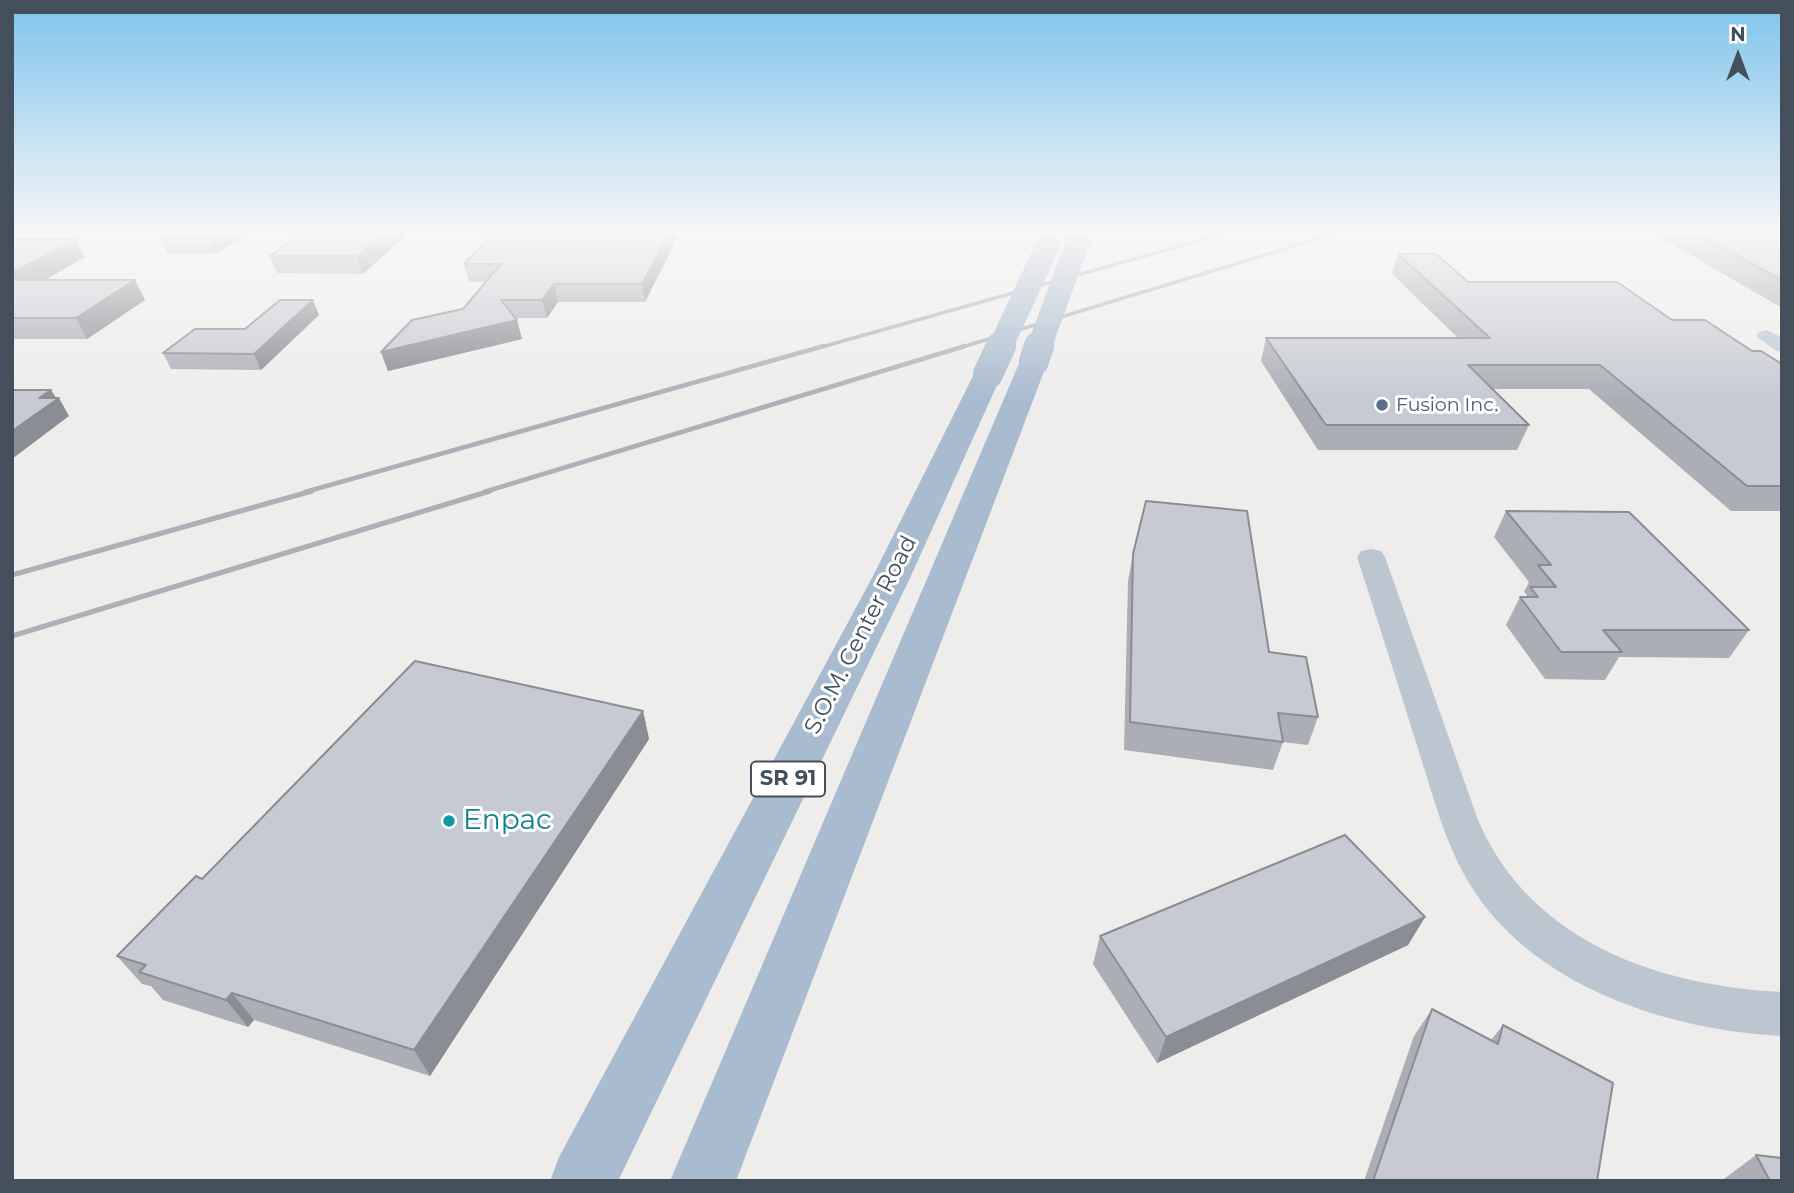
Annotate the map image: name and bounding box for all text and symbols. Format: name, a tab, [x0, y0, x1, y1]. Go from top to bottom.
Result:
north arrow	[1703, 21, 1773, 91]
text: N	[1730, 23, 1746, 46]
place label: Fusion Inc.	[1396, 394, 1498, 416]
marker: Fusion Inc.	[1374, 397, 1390, 413]
street label: S.O.M. Center Road	[799, 531, 923, 739]
road number: SR 91	[751, 762, 825, 796]
place label: Enpac	[463, 804, 552, 838]
marker: Enpac	[441, 813, 457, 829]

